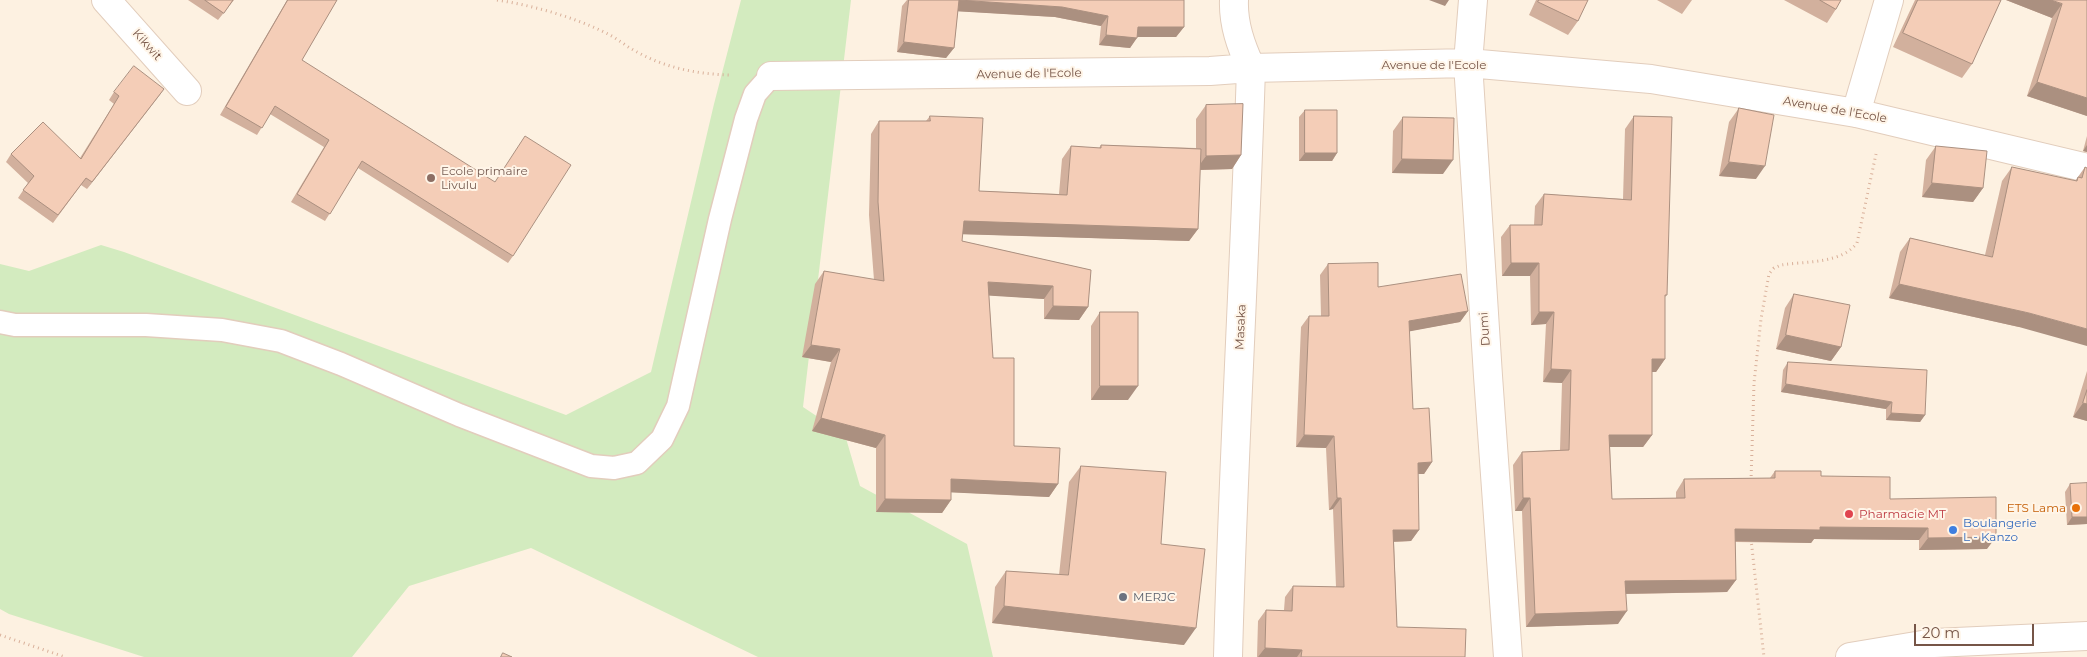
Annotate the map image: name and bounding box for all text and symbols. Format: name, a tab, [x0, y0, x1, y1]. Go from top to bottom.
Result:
street label: Kikwit	[129, 26, 165, 64]
street label: Avenue de l'Ecole	[1381, 58, 1487, 72]
street label: Avenue de l'Ecole	[976, 66, 1082, 82]
street label: Avenue de l'Ecole	[1782, 94, 1888, 126]
place label: Ecole primaire Livulu	[441, 164, 528, 192]
marker: Ecole primaire Livulu	[425, 172, 437, 184]
street label: Masaka	[1233, 304, 1249, 350]
street label: Dumi	[1477, 312, 1493, 346]
place label: ETS Lama	[2007, 501, 2066, 515]
marker: ETS Lama	[2070, 502, 2082, 514]
place label: Pharmacie MT	[1859, 507, 1946, 521]
marker: Pharmacie MT	[1843, 508, 1855, 520]
place label: Boulangerie L - Kanzo	[1963, 516, 2037, 544]
marker: Boulangerie L - Kanzo	[1947, 524, 1959, 536]
place label: MERJC	[1133, 590, 1176, 604]
marker: MERJC	[1117, 591, 1129, 603]
scale bar	[1917, 614, 2037, 646]
text: 20 m	[1922, 623, 1960, 642]

